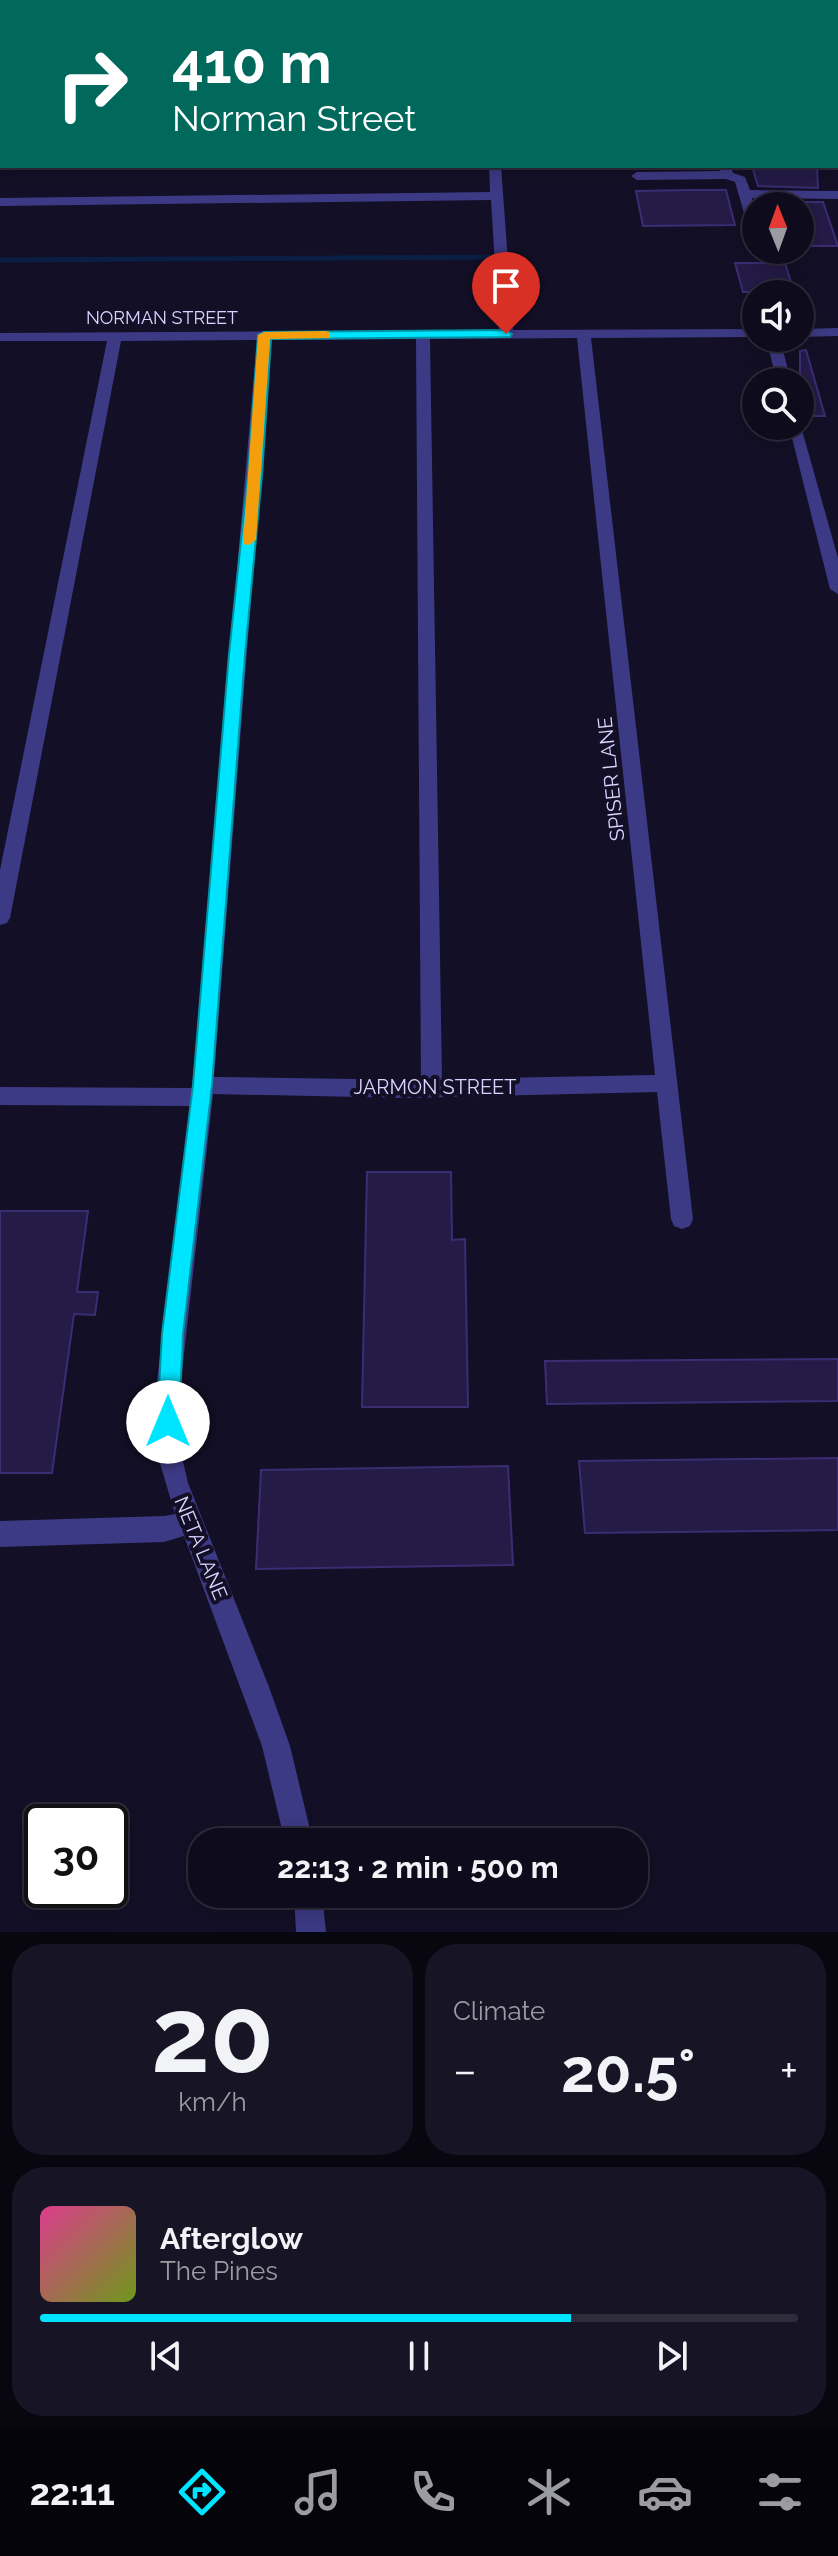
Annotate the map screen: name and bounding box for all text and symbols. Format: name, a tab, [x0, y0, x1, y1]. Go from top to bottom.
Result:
text: 410 m	[172, 30, 332, 96]
icon: right	[40, 32, 144, 136]
text: Norman Street	[172, 97, 416, 139]
north arrow	[742, 192, 814, 264]
map controls	[742, 192, 814, 440]
pin	[472, 252, 540, 334]
icon: arrive	[484, 264, 528, 308]
button: sound	[742, 280, 814, 352]
street label: NORMAN STREET	[86, 307, 238, 328]
button: search	[742, 368, 814, 440]
street label: SPISER LANE	[593, 716, 629, 842]
street label: JARMON STREET	[354, 1075, 516, 1099]
position arrow	[126, 1380, 210, 1464]
street label: NETA LANE	[169, 1493, 233, 1603]
speed limit sign: 30	[24, 1804, 128, 1908]
text: 22:13 · 2 min · 500 m	[277, 1850, 559, 1885]
text: 20	[151, 1974, 274, 2096]
text: Climate	[453, 1996, 545, 2026]
text: 20.5°	[561, 2036, 695, 2106]
text: −	[453, 2045, 477, 2096]
text: +	[780, 2045, 798, 2096]
text: km/h	[178, 2087, 247, 2117]
text: Afterglow	[160, 2221, 303, 2256]
text: The Pines	[160, 2256, 278, 2286]
icon: previous	[144, 2334, 188, 2378]
icon: pause	[397, 2334, 441, 2378]
icon: next	[650, 2334, 694, 2378]
icon: directions	[174, 2464, 230, 2520]
icon: music	[290, 2464, 346, 2520]
icon: phone	[405, 2464, 461, 2520]
icon: climate	[521, 2464, 577, 2520]
icon: car	[637, 2464, 693, 2520]
icon: filters	[752, 2464, 808, 2520]
text: 22:11	[30, 2471, 115, 2513]

